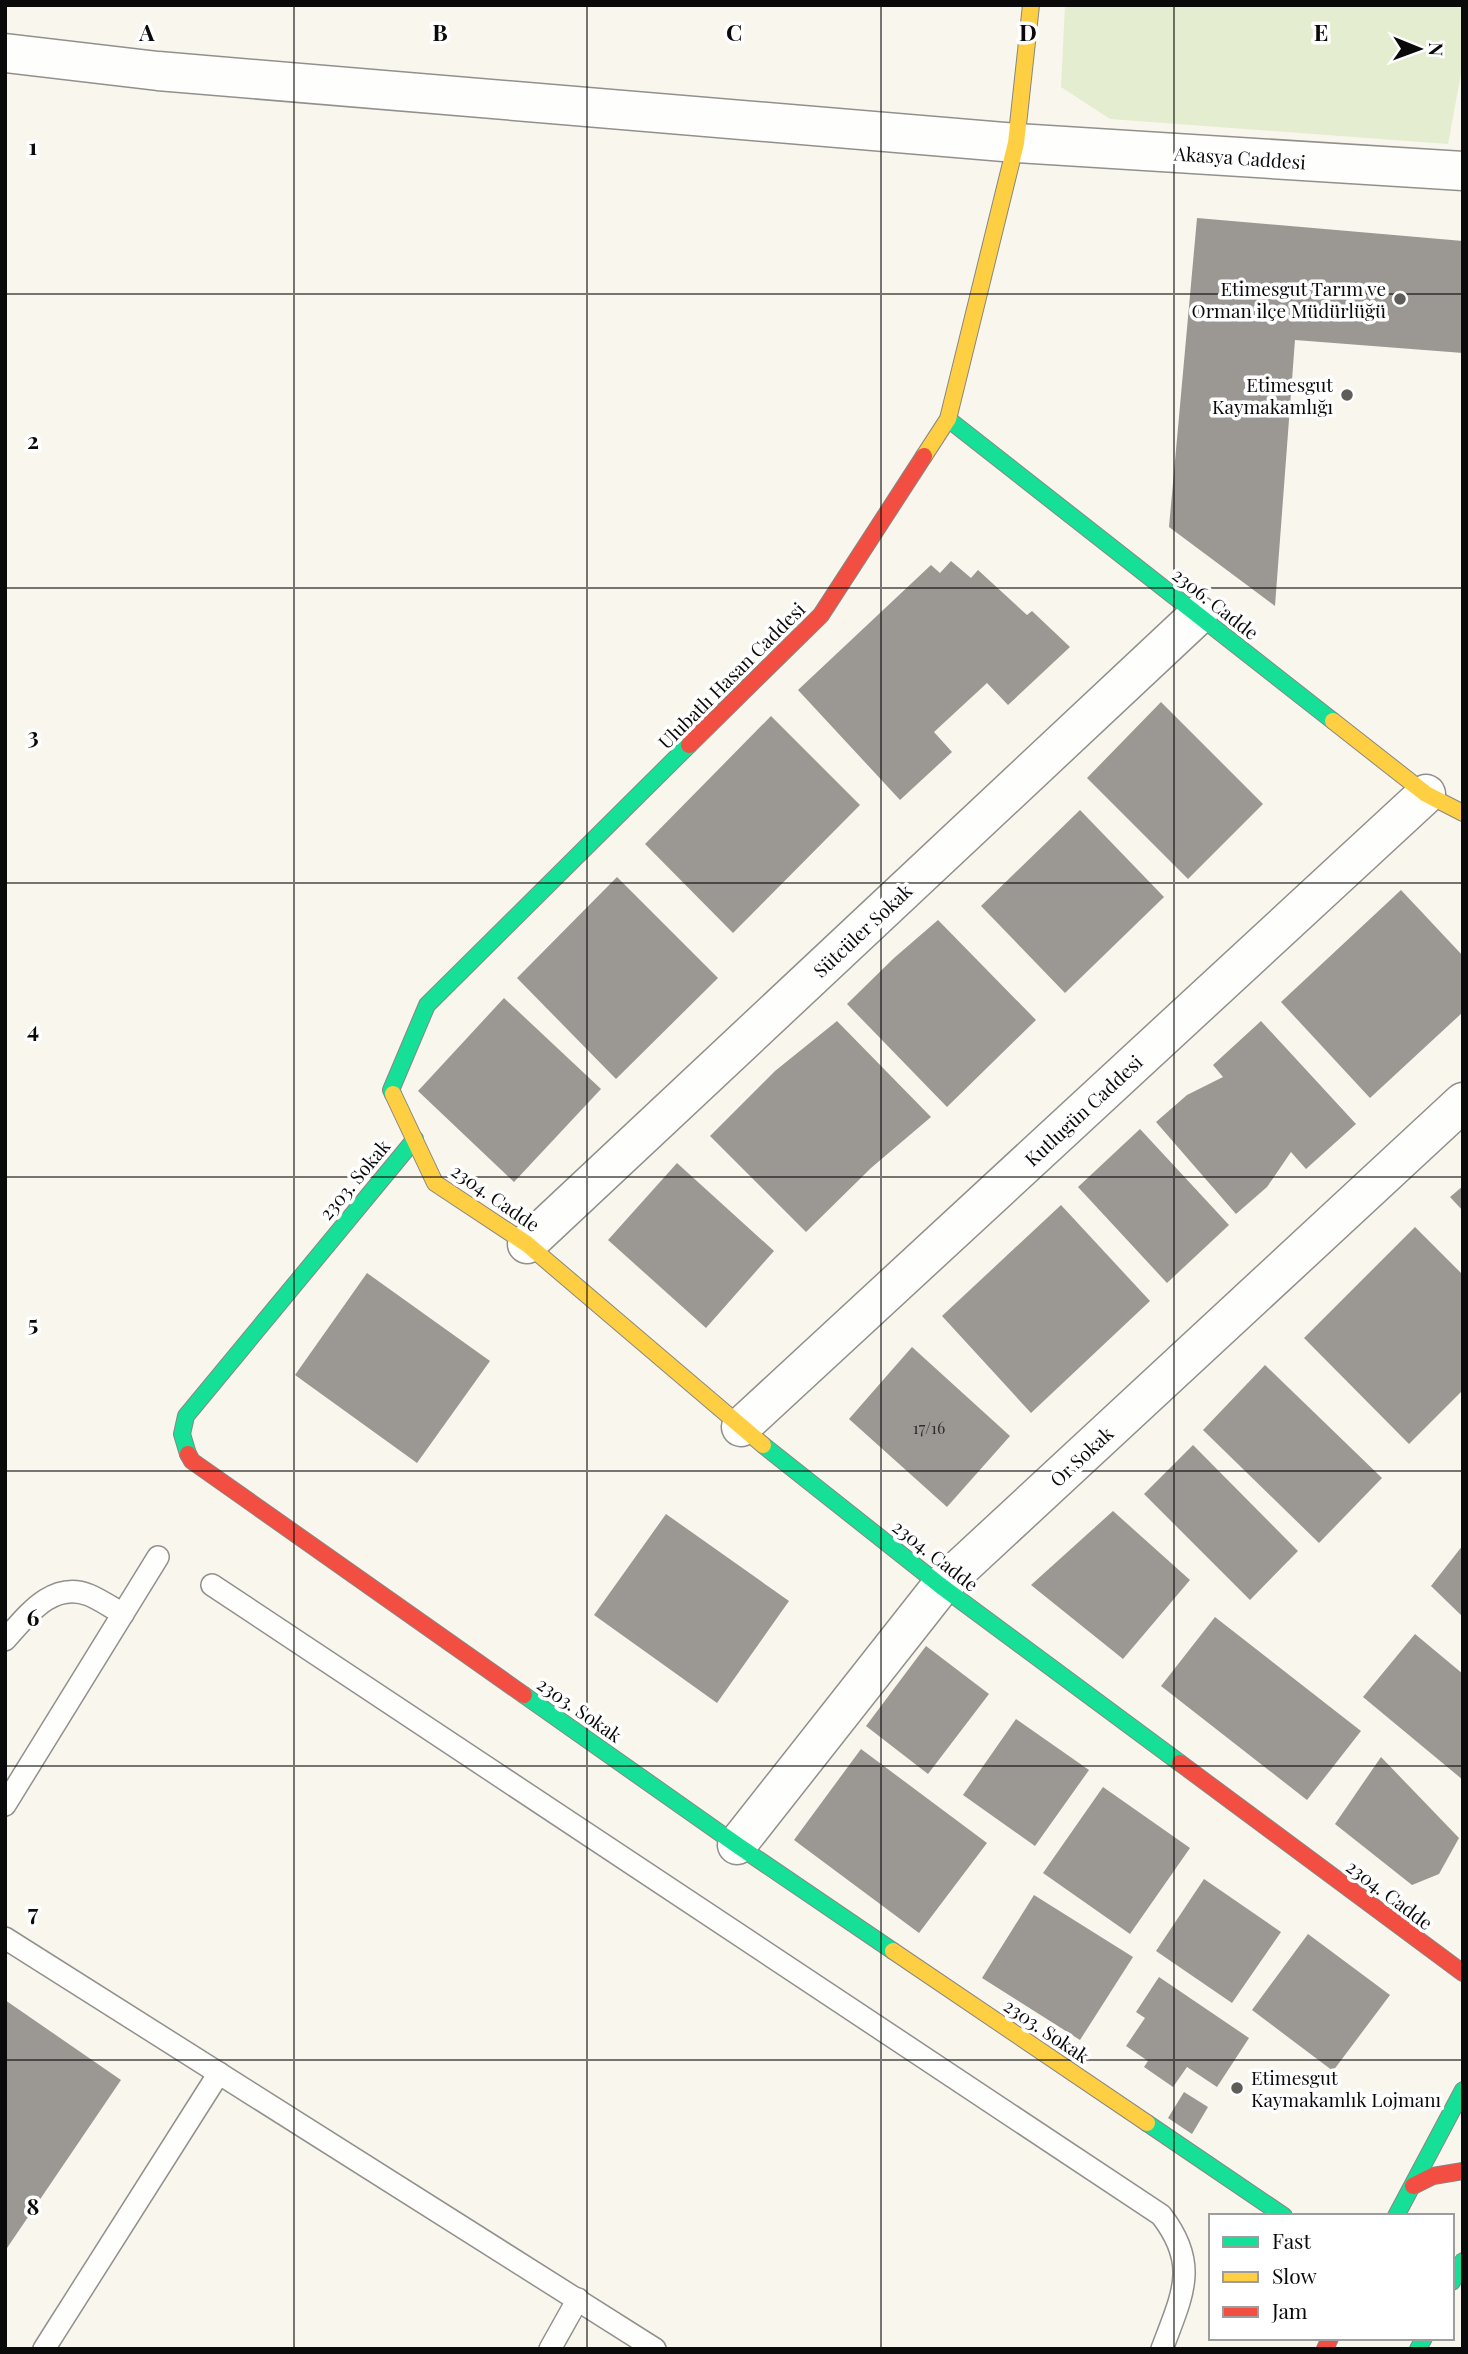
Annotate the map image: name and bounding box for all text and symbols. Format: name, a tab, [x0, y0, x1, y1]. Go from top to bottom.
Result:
north arrow	[1384, 14, 1454, 84]
text: A	[138, 16, 155, 47]
text: B	[432, 16, 448, 47]
text: C	[726, 16, 742, 47]
text: D	[1019, 16, 1037, 47]
text: E	[1314, 16, 1328, 47]
text: N	[1424, 42, 1450, 57]
text: 1	[29, 130, 38, 161]
street label: Akasya Caddesi	[1172, 139, 1307, 175]
place label: Etimesgut Tarım ve Orman ilçe Müdürlüğü	[1192, 275, 1386, 323]
marker: Etimesgut Tarım ve Orman ilçe Müdürlüğü	[1392, 291, 1408, 307]
place label: Etimesgut Kaymakamlığı	[1212, 371, 1333, 419]
marker: Etimesgut Kaymakamlığı	[1339, 387, 1355, 403]
text: 2	[27, 424, 39, 455]
street label: 2306. Cadde	[1168, 561, 1264, 645]
street label: Ulubatlı Hasan Caddesi	[652, 596, 810, 754]
text: 3	[27, 719, 39, 750]
street label: Sütcüler Sokak	[807, 877, 918, 983]
text: 4	[27, 1013, 39, 1044]
street label: Kutlugün Caddesi	[1019, 1048, 1148, 1171]
street label: 2303. Sokak	[313, 1133, 396, 1225]
street label: 2304. Cadde	[447, 1157, 545, 1237]
text: 5	[28, 1307, 38, 1338]
house number: 17/16	[913, 1417, 945, 1438]
street label: Or Sokak	[1044, 1420, 1119, 1492]
street label: 2304. Cadde	[888, 1513, 984, 1597]
text: 6	[27, 1601, 40, 1632]
street label: 2303. Sokak	[532, 1670, 628, 1748]
street label: 2304. Cadde	[1341, 1853, 1439, 1935]
text: 7	[28, 1896, 39, 1927]
street label: 2303. Sokak	[999, 1992, 1095, 2068]
place label: Etimesgut Kaymakamlık Lojmanı	[1251, 2064, 1442, 2112]
marker: Etimesgut Kaymakamlık Lojmanı	[1229, 2080, 1245, 2096]
text: 8	[27, 2190, 39, 2221]
legend	[1209, 2214, 1454, 2340]
text: Fast	[1272, 2226, 1311, 2254]
text: Slow	[1272, 2261, 1317, 2289]
text: Jam	[1271, 2296, 1308, 2324]

